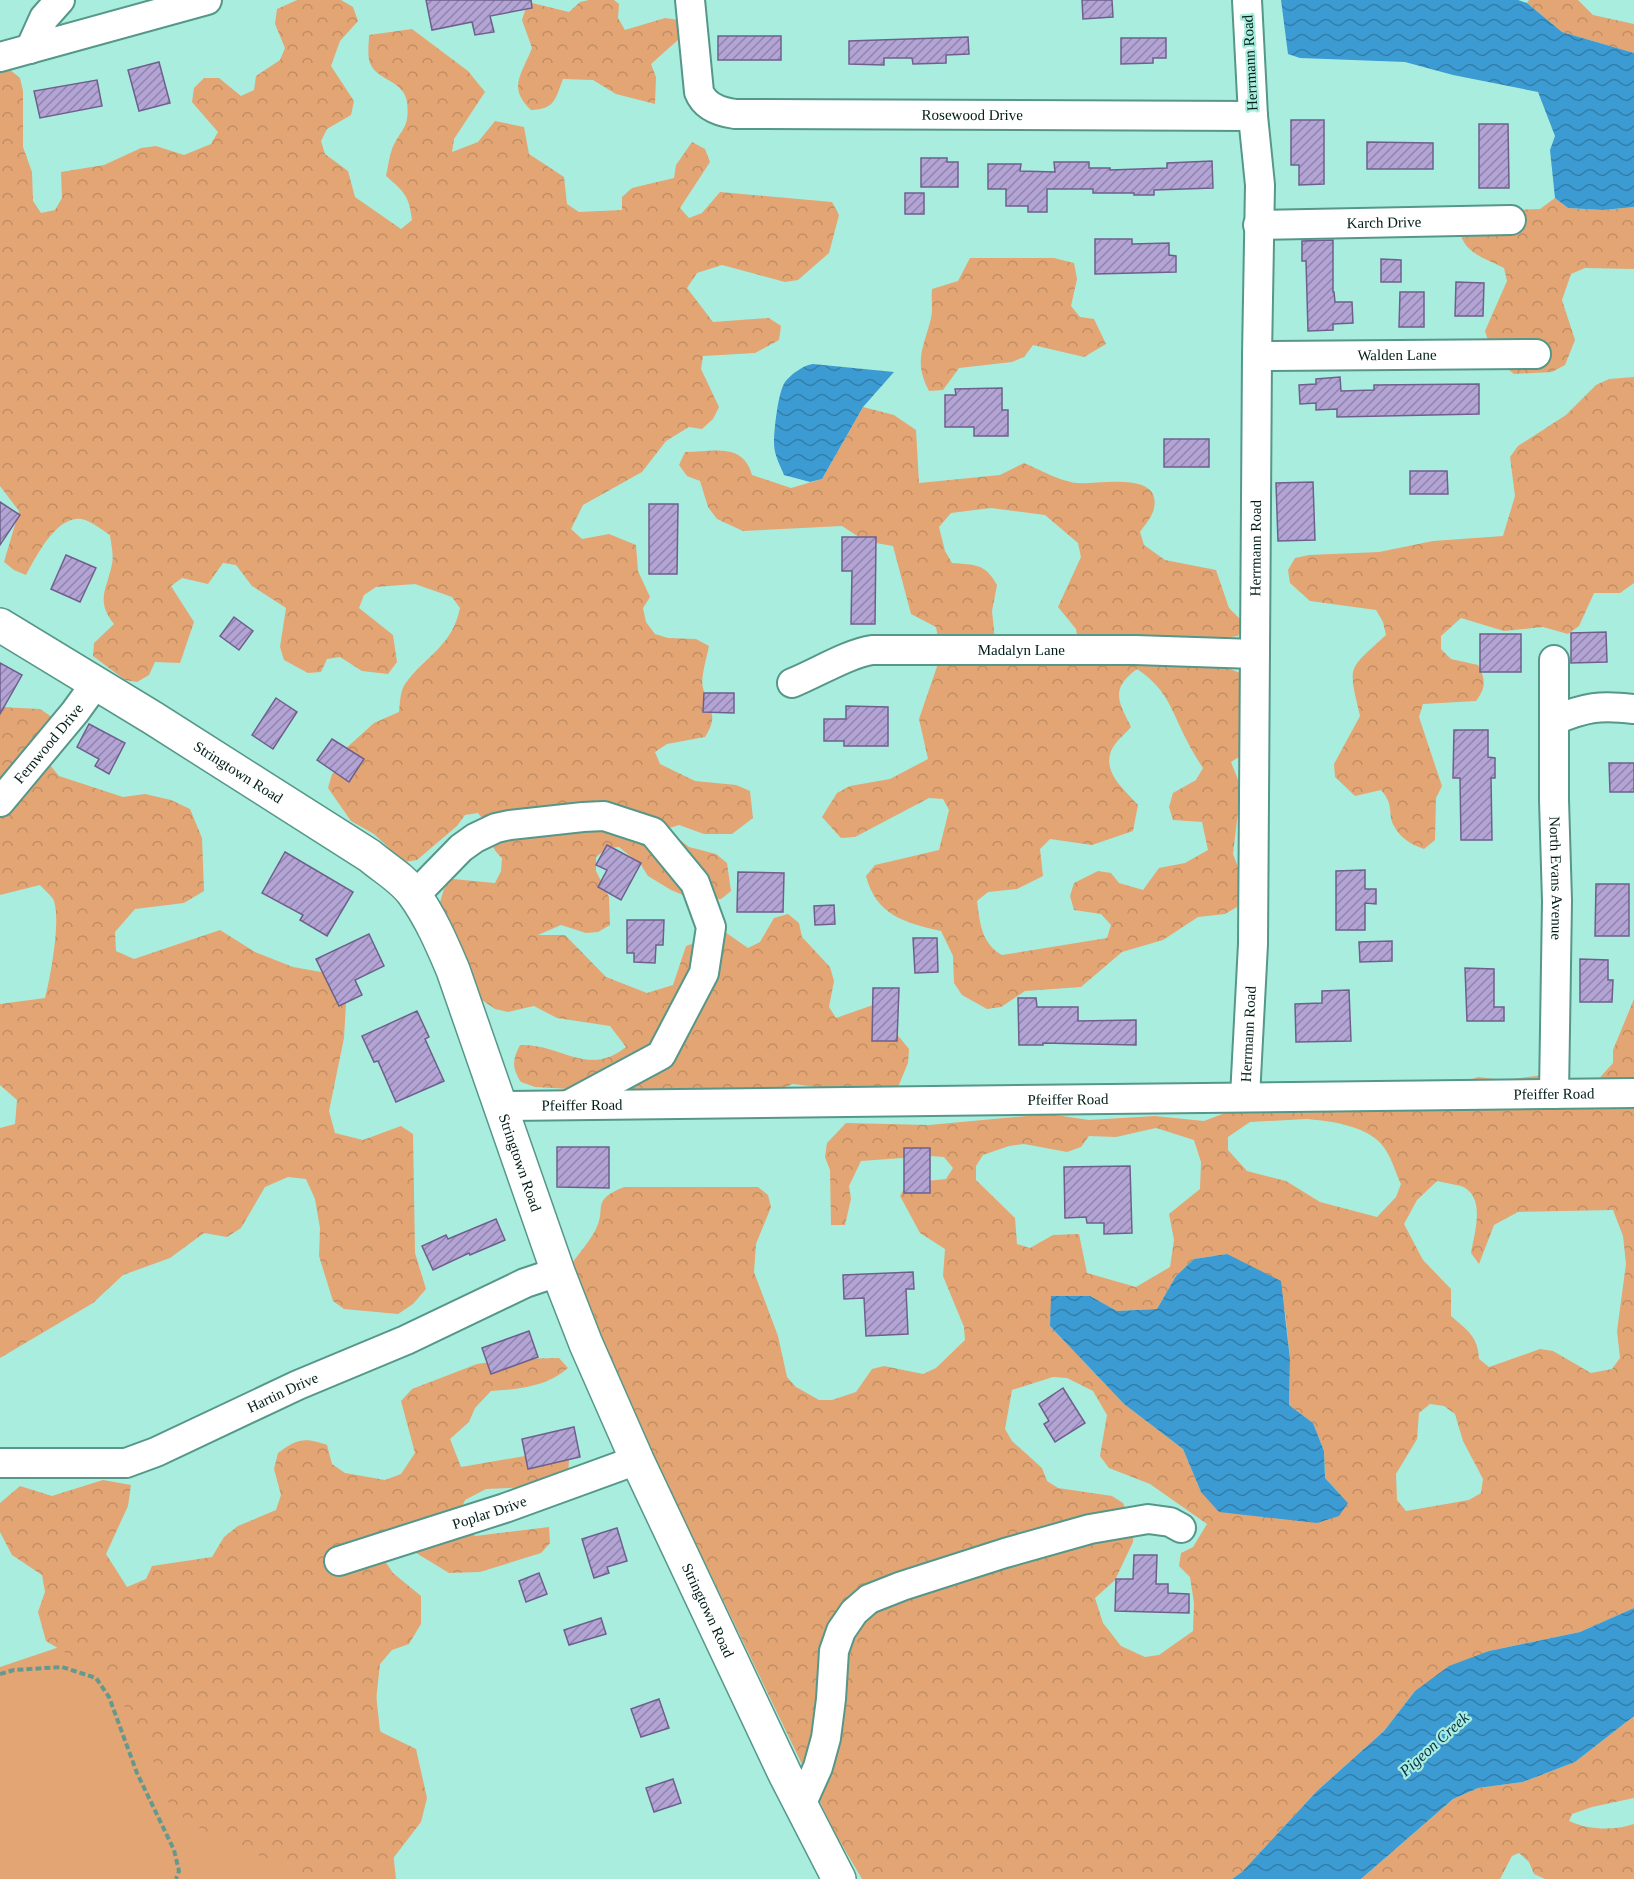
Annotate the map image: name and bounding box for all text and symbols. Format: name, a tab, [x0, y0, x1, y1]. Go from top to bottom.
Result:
street label: Herrmann Road	[1239, 14, 1261, 111]
street label: Rosewood Drive	[922, 107, 1023, 123]
street label: Karch Drive	[1347, 214, 1422, 231]
street label: Walden Lane	[1357, 347, 1437, 363]
street label: Herrmann Road	[1247, 500, 1264, 596]
street label: Madalyn Lane	[978, 642, 1065, 658]
street label: Fernwood Drive	[11, 700, 87, 787]
street label: Stringtown Road	[191, 738, 286, 807]
street label: North Evans Avenue	[1546, 816, 1565, 940]
street label: Herrmann Road	[1238, 985, 1259, 1083]
street label: Pfeiffer Road	[1513, 1085, 1595, 1102]
street label: Pfeiffer Road	[1027, 1091, 1109, 1108]
street label: Pfeiffer Road	[541, 1097, 623, 1114]
street label: Stringtown Road	[496, 1112, 544, 1214]
street label: Hartin Drive	[245, 1369, 321, 1416]
street label: Poplar Drive	[450, 1493, 529, 1532]
street label: Stringtown Road	[679, 1561, 737, 1660]
water label: Pigeon Creek	[1395, 1708, 1473, 1781]

